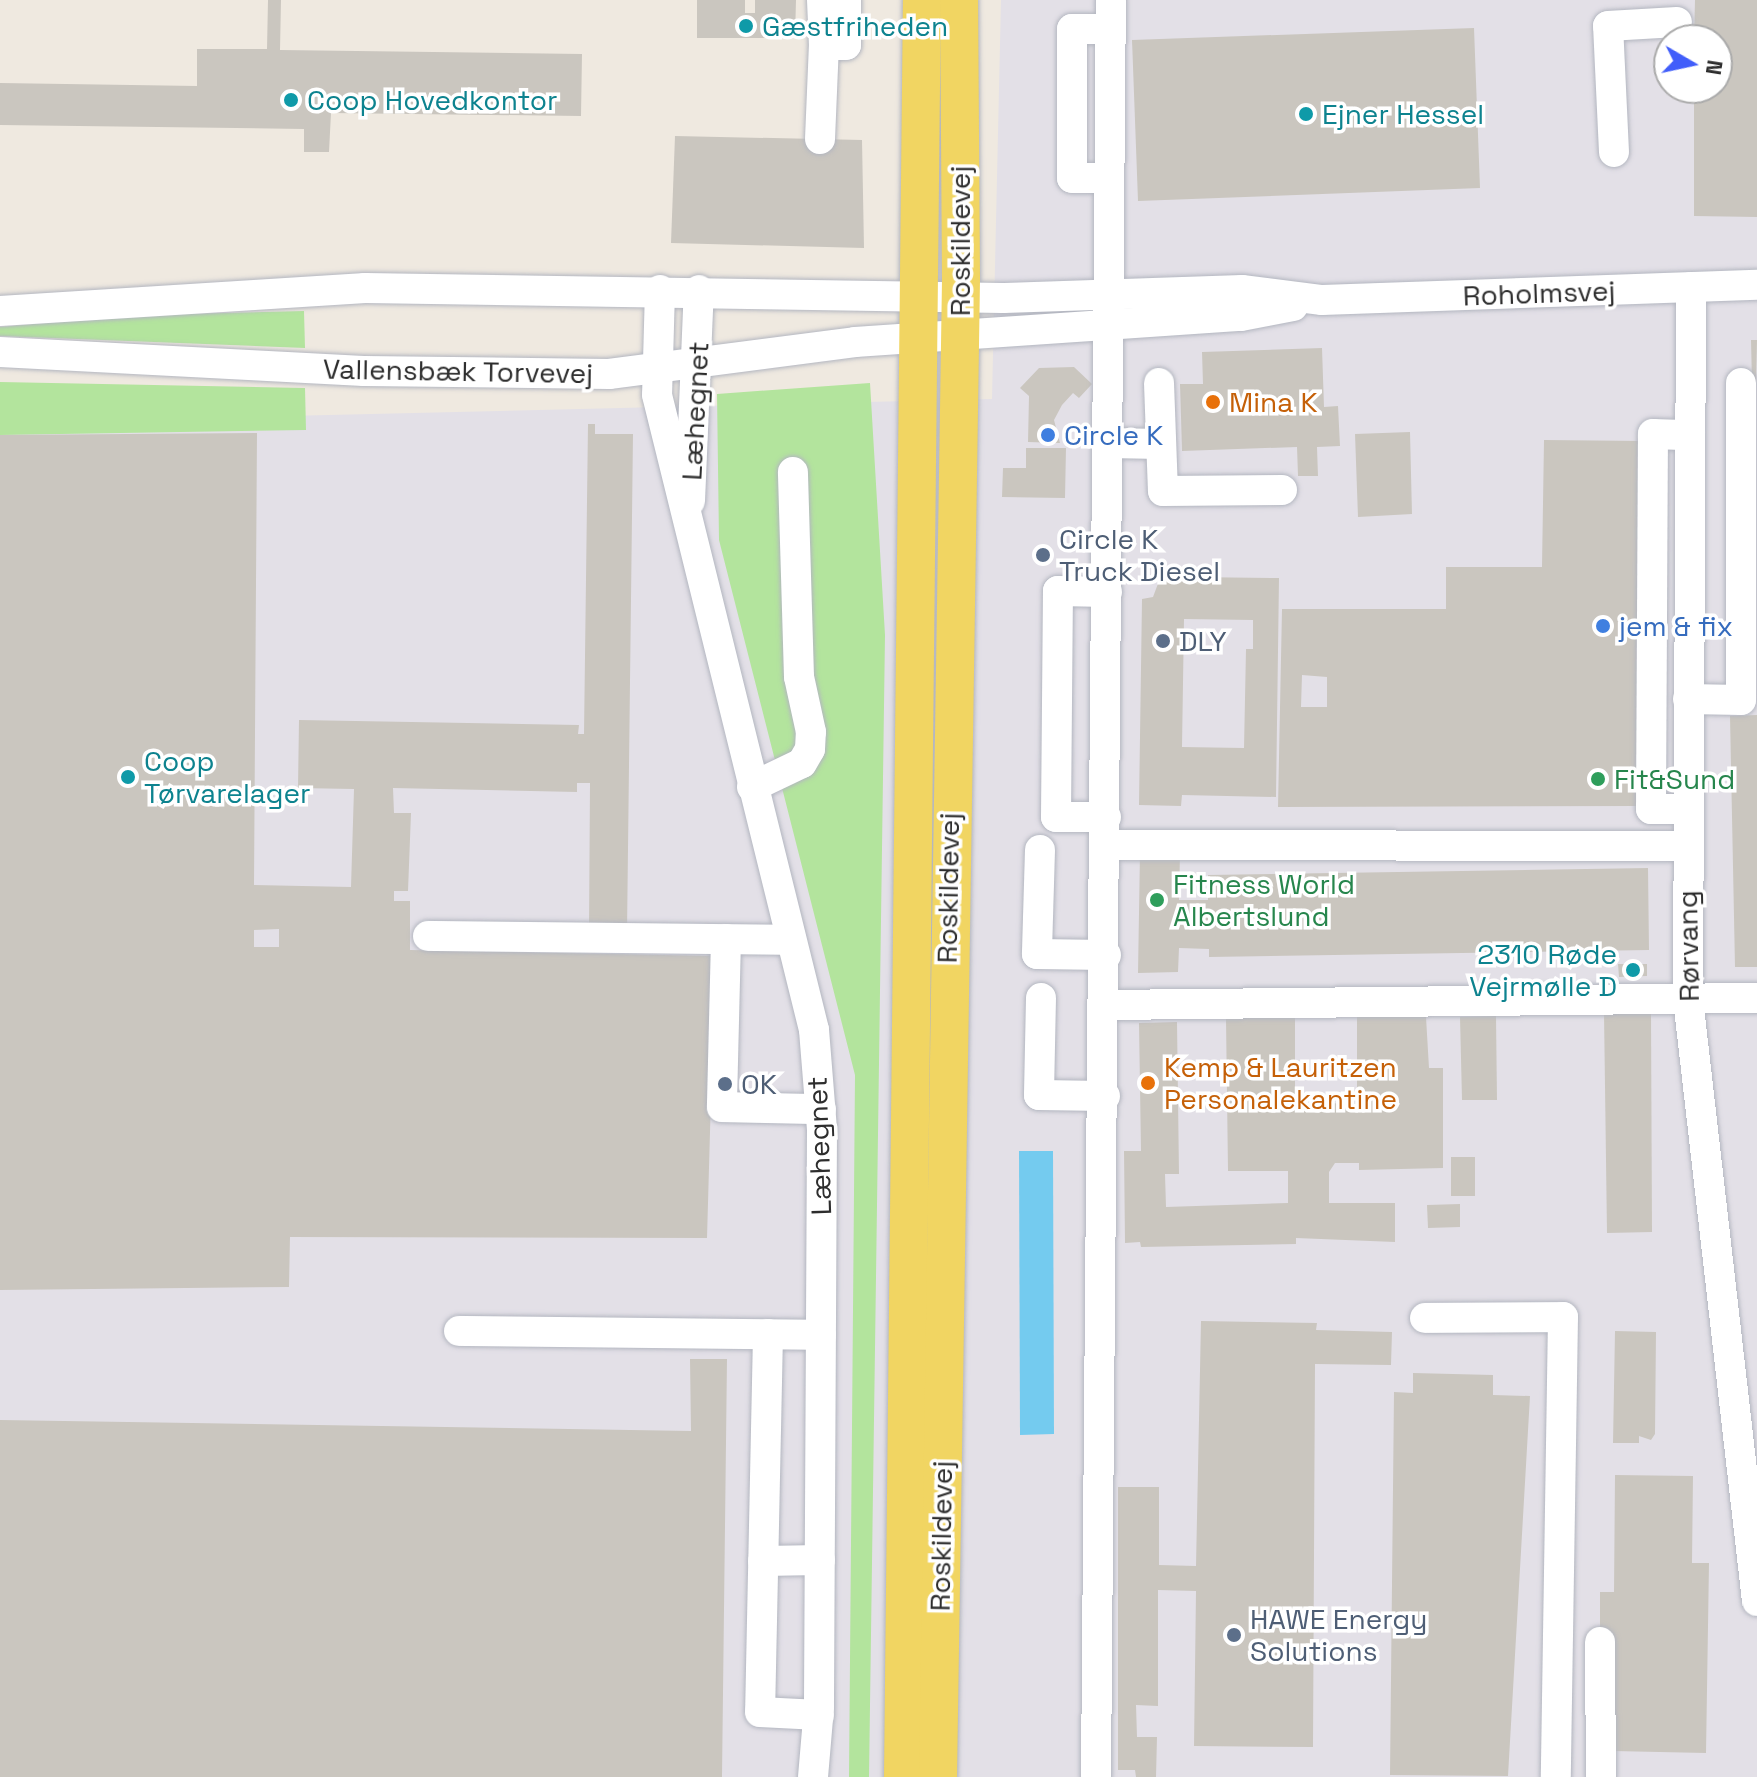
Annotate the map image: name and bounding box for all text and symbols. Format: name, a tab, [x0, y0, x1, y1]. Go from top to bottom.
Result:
place label: Gæstfriheden	[762, 9, 948, 43]
marker: Gæstfriheden	[737, 17, 755, 35]
north arrow	[1653, 24, 1733, 104]
text: N	[1700, 58, 1730, 77]
place label: Coop Hovedkontor	[307, 83, 558, 117]
marker: Coop Hovedkontor	[282, 91, 300, 109]
place label: Ejner Hessel	[1322, 97, 1484, 131]
marker: Ejner Hessel	[1297, 105, 1315, 123]
street label: Roskildevej	[943, 166, 977, 316]
street label: Roholmsvej	[1462, 274, 1616, 312]
street label: Læhegnet	[675, 341, 715, 481]
street label: Vallensbæk Torvevej	[322, 352, 594, 390]
place label: Mina K	[1229, 385, 1318, 419]
marker: Mina K	[1204, 393, 1222, 411]
place label: Circle K	[1064, 418, 1163, 452]
marker: Circle K	[1039, 426, 1057, 444]
place label: Circle K Truck Diesel	[1059, 522, 1220, 588]
marker: Circle K Truck Diesel	[1034, 546, 1052, 564]
place label: jem & fix	[1619, 609, 1733, 643]
marker: jem & fix	[1594, 617, 1612, 635]
place label: DLY	[1179, 624, 1227, 658]
marker: DLY	[1154, 632, 1172, 650]
place label: Coop Tørvarelager	[144, 744, 311, 810]
place label: Fit&Sund	[1614, 762, 1735, 796]
marker: Coop Tørvarelager	[119, 768, 137, 786]
marker: Fit&Sund	[1589, 770, 1607, 788]
street label: Roskildevej	[930, 812, 966, 964]
place label: Fitness World Albertslund	[1173, 867, 1355, 933]
street label: Rørvang	[1670, 890, 1706, 1002]
marker: Fitness World Albertslund	[1148, 891, 1166, 909]
place label: 2310 Røde Vejrmølle D	[1469, 937, 1617, 1003]
marker: 2310 Røde Vejrmølle D	[1624, 961, 1642, 979]
place label: Kemp & Lauritzen Personalekantine	[1164, 1050, 1397, 1116]
place label: OK	[741, 1067, 777, 1101]
marker: Kemp & Lauritzen Personalekantine	[1139, 1074, 1157, 1092]
marker: OK	[716, 1075, 734, 1093]
street label: Læhegnet	[800, 1076, 838, 1216]
street label: Roskildevej	[923, 1460, 959, 1612]
place label: HAWE Energy Solutions	[1250, 1602, 1427, 1668]
marker: HAWE Energy Solutions	[1225, 1626, 1243, 1644]

